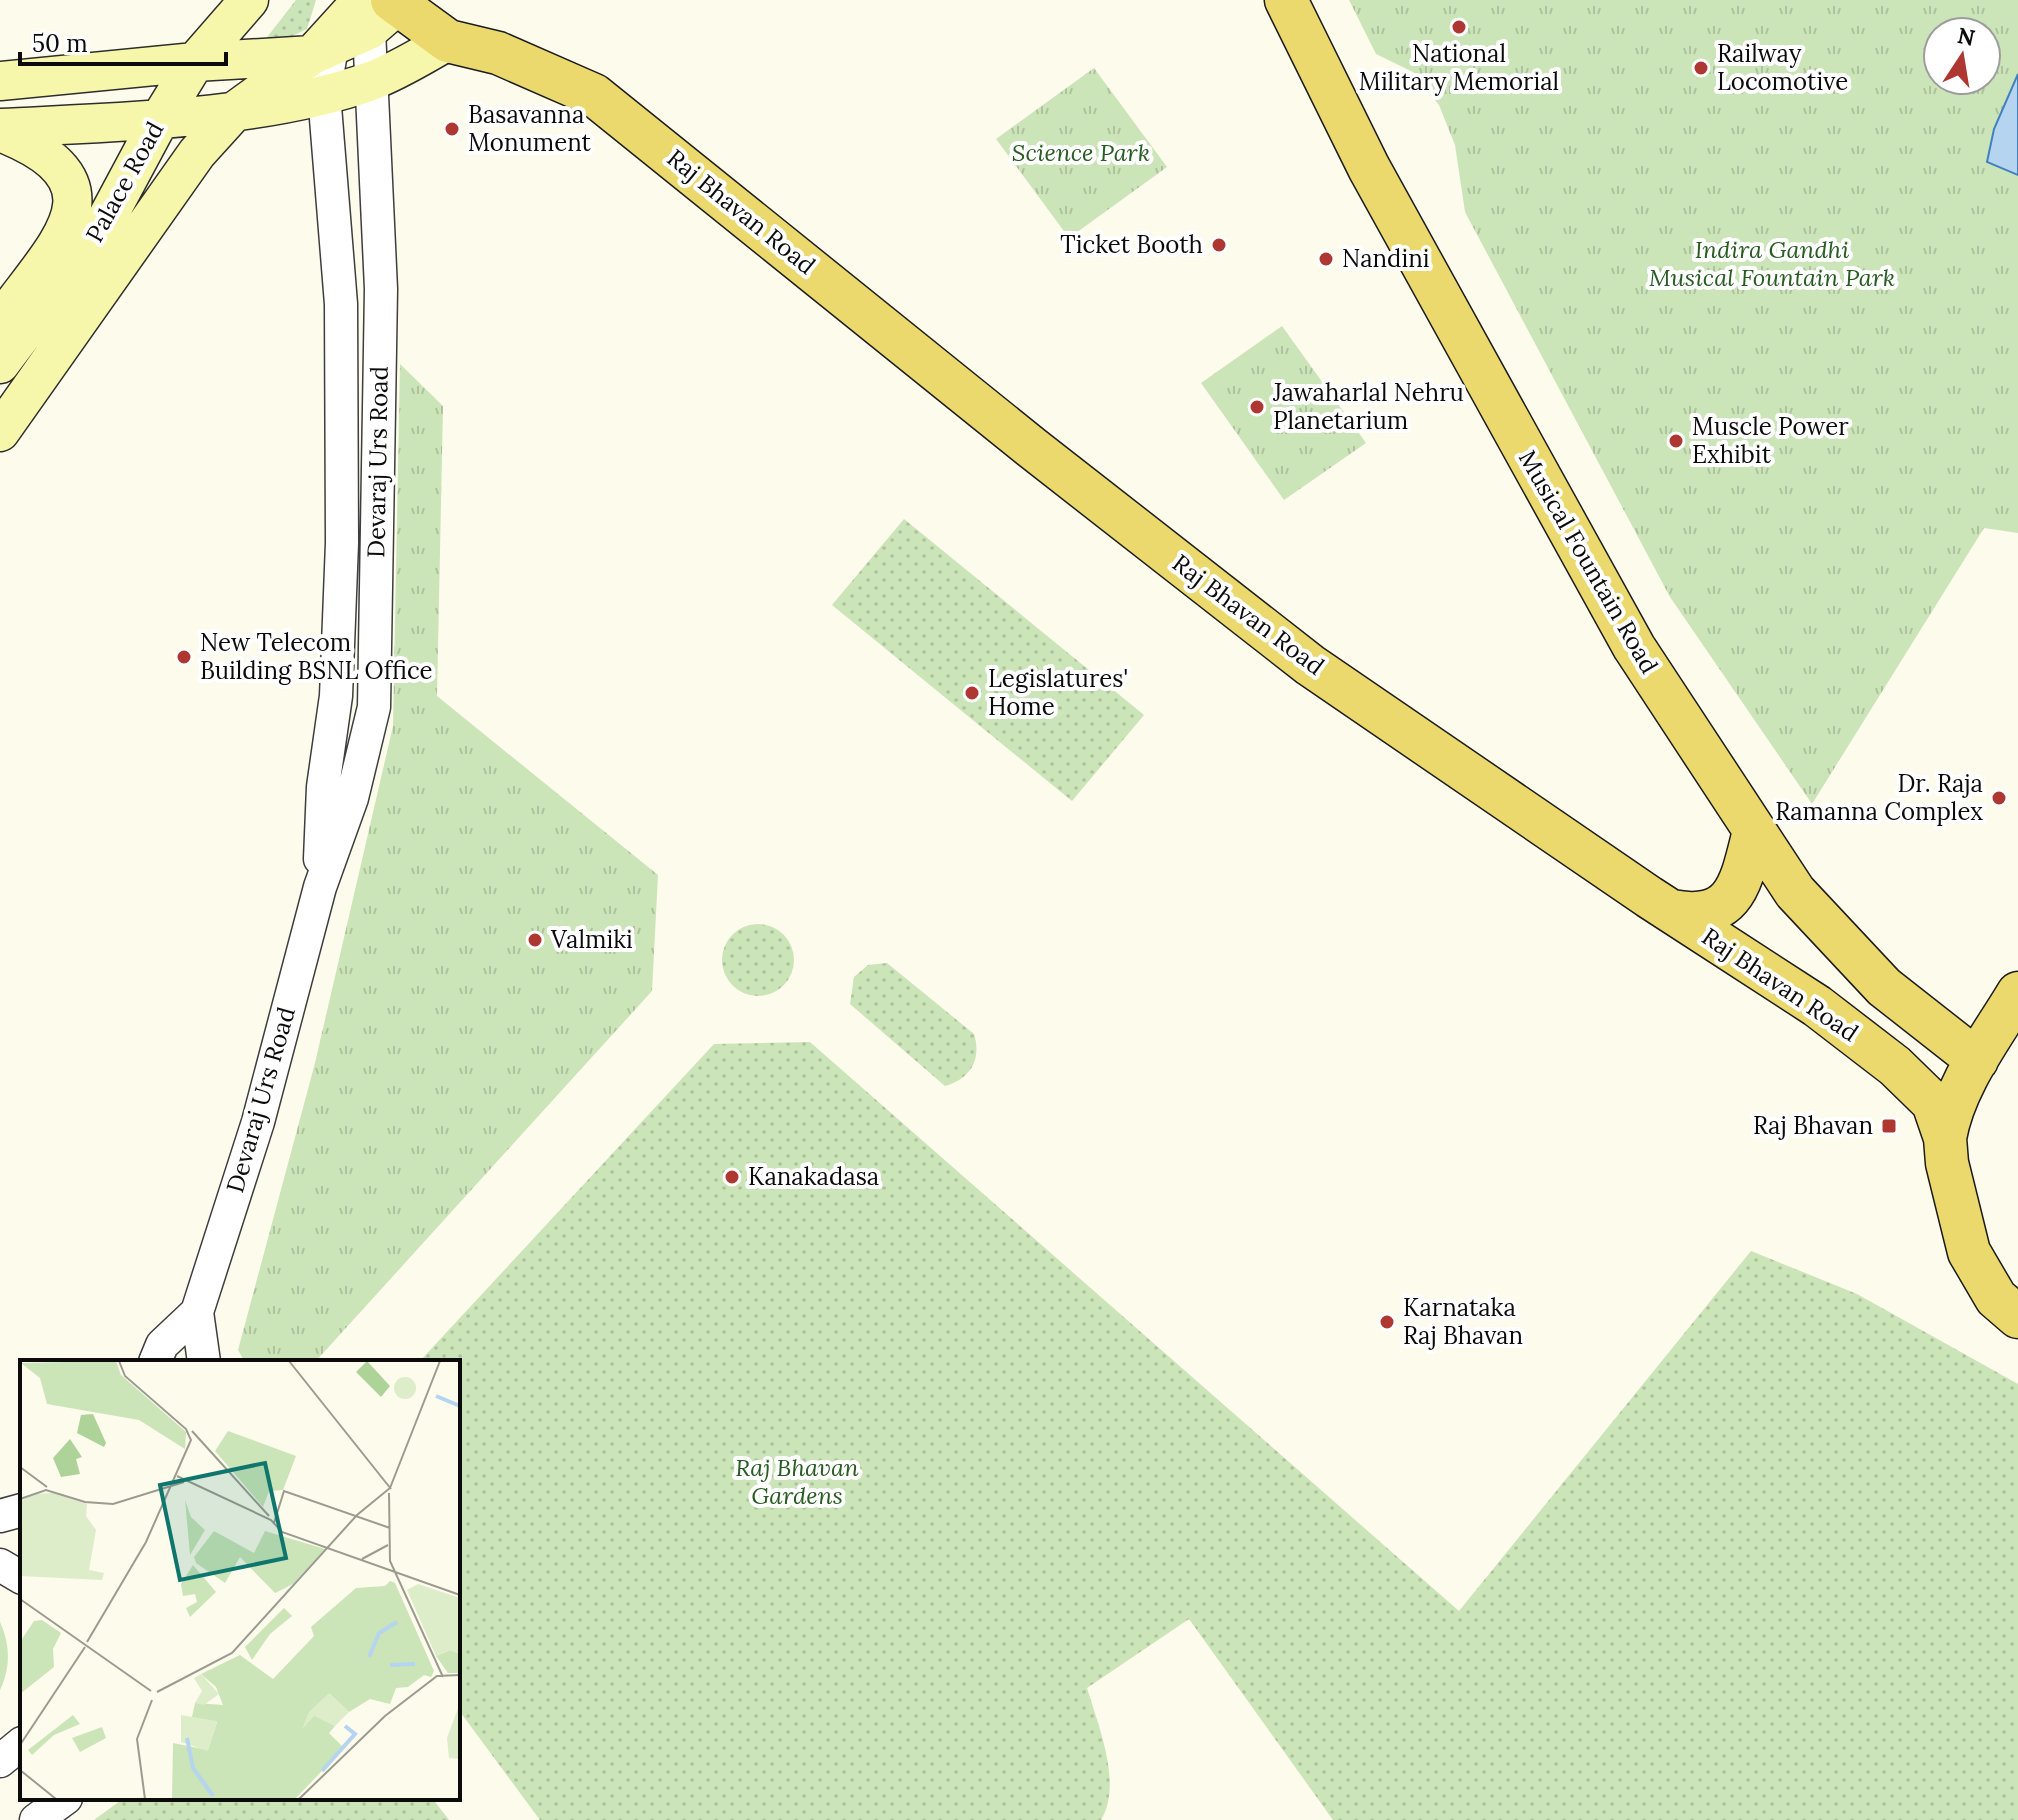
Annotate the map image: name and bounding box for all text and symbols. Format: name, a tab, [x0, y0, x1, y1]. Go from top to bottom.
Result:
scale bar	[20, 16, 226, 66]
north arrow	[1922, 16, 2002, 96]
marker: National Military Memorial	[1450, 18, 1468, 36]
text: N	[1955, 21, 1977, 52]
text: 50 m	[32, 28, 88, 59]
place label: National Military Memorial	[1359, 38, 1559, 97]
place label: Railway Locomotive	[1717, 38, 1848, 97]
marker: Railway Locomotive	[1692, 59, 1710, 77]
place label: Basavanna Monument	[468, 99, 592, 158]
street label: Palace Road	[79, 116, 170, 248]
marker: Basavanna Monument	[443, 120, 461, 138]
park label: Science Park	[1012, 137, 1150, 168]
street label: Raj Bhavan Road	[661, 142, 822, 281]
place label: Ticket Booth	[1060, 229, 1203, 260]
park label: Indira Gandhi Musical Fountain Park	[1649, 234, 1895, 293]
marker: Ticket Booth	[1210, 236, 1228, 254]
place label: Nandini	[1342, 243, 1430, 274]
marker: Nandini	[1317, 250, 1335, 268]
street label: Devaraj Urs Road	[360, 366, 395, 558]
place label: Jawaharlal Nehru Planetarium	[1272, 377, 1464, 436]
marker: Jawaharlal Nehru Planetarium	[1248, 398, 1266, 416]
place label: Muscle Power Exhibit	[1692, 411, 1849, 470]
marker: Muscle Power Exhibit	[1667, 432, 1685, 450]
street label: Musical Fountain Road	[1512, 445, 1665, 679]
street label: Raj Bhavan Road	[1166, 547, 1330, 682]
place label: New Telecom Building BSNL Office	[200, 627, 433, 686]
marker: New Telecom Building BSNL Office	[175, 648, 193, 666]
place label: Legislatures' Home	[988, 663, 1128, 722]
marker: Legislatures' Home	[963, 684, 981, 702]
place label: Dr. Raja Ramanna Complex	[1775, 768, 1983, 827]
marker: Dr. Raja Ramanna Complex	[1990, 789, 2008, 807]
street label: Raj Bhavan Road	[1696, 921, 1864, 1048]
place label: Valmiki	[550, 924, 633, 955]
marker: Valmiki	[526, 931, 544, 949]
street label: Devaraj Urs Road	[219, 1003, 302, 1196]
place label: Raj Bhavan	[1753, 1110, 1873, 1141]
marker: Raj Bhavan	[1880, 1117, 1898, 1135]
place label: Kanakadasa	[748, 1161, 879, 1192]
marker: Kanakadasa	[723, 1168, 741, 1186]
place label: Karnataka Raj Bhavan	[1403, 1292, 1523, 1351]
marker: Karnataka Raj Bhavan	[1378, 1313, 1396, 1331]
inset map	[20, 1360, 460, 1800]
park label: Raj Bhavan Gardens	[735, 1452, 859, 1511]

